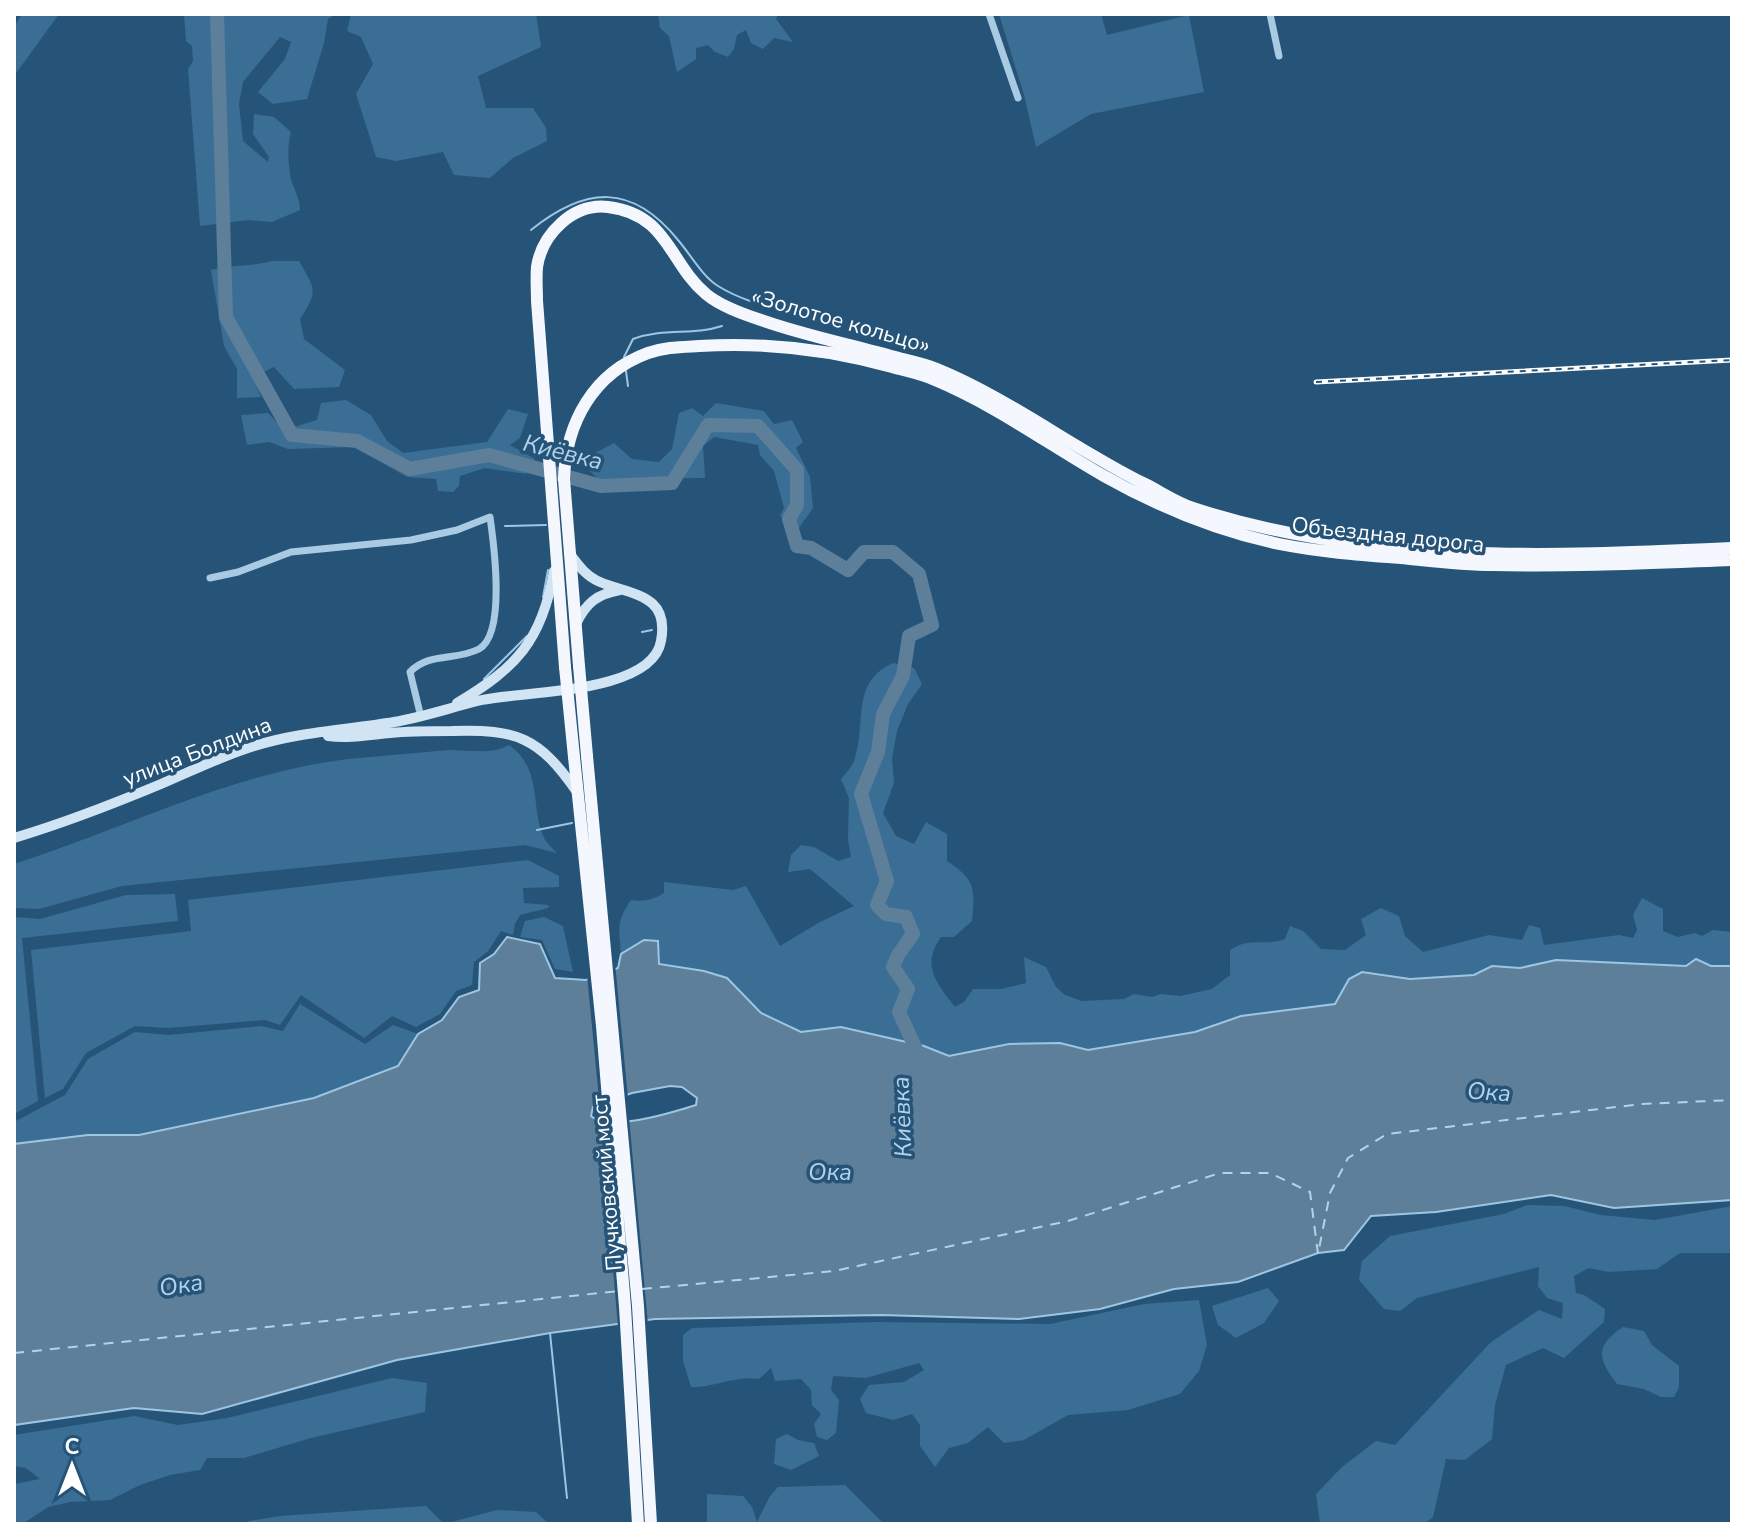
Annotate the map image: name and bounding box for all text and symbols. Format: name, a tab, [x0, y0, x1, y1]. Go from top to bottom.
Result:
street label: «Золотое кольцо»	[748, 281, 934, 361]
water label: Киёвка	[520, 427, 606, 477]
street label: Объездная дорога	[1290, 510, 1486, 560]
street label: улица Болдина	[119, 710, 276, 794]
water label: Ока	[1466, 1075, 1512, 1109]
water label: Киёвка	[885, 1076, 919, 1158]
street label: Пучковский мост	[584, 1093, 630, 1272]
water label: Ока	[808, 1156, 852, 1188]
water label: Ока	[157, 1266, 205, 1304]
north arrow	[32, 1426, 112, 1506]
text: С	[65, 1432, 80, 1462]

